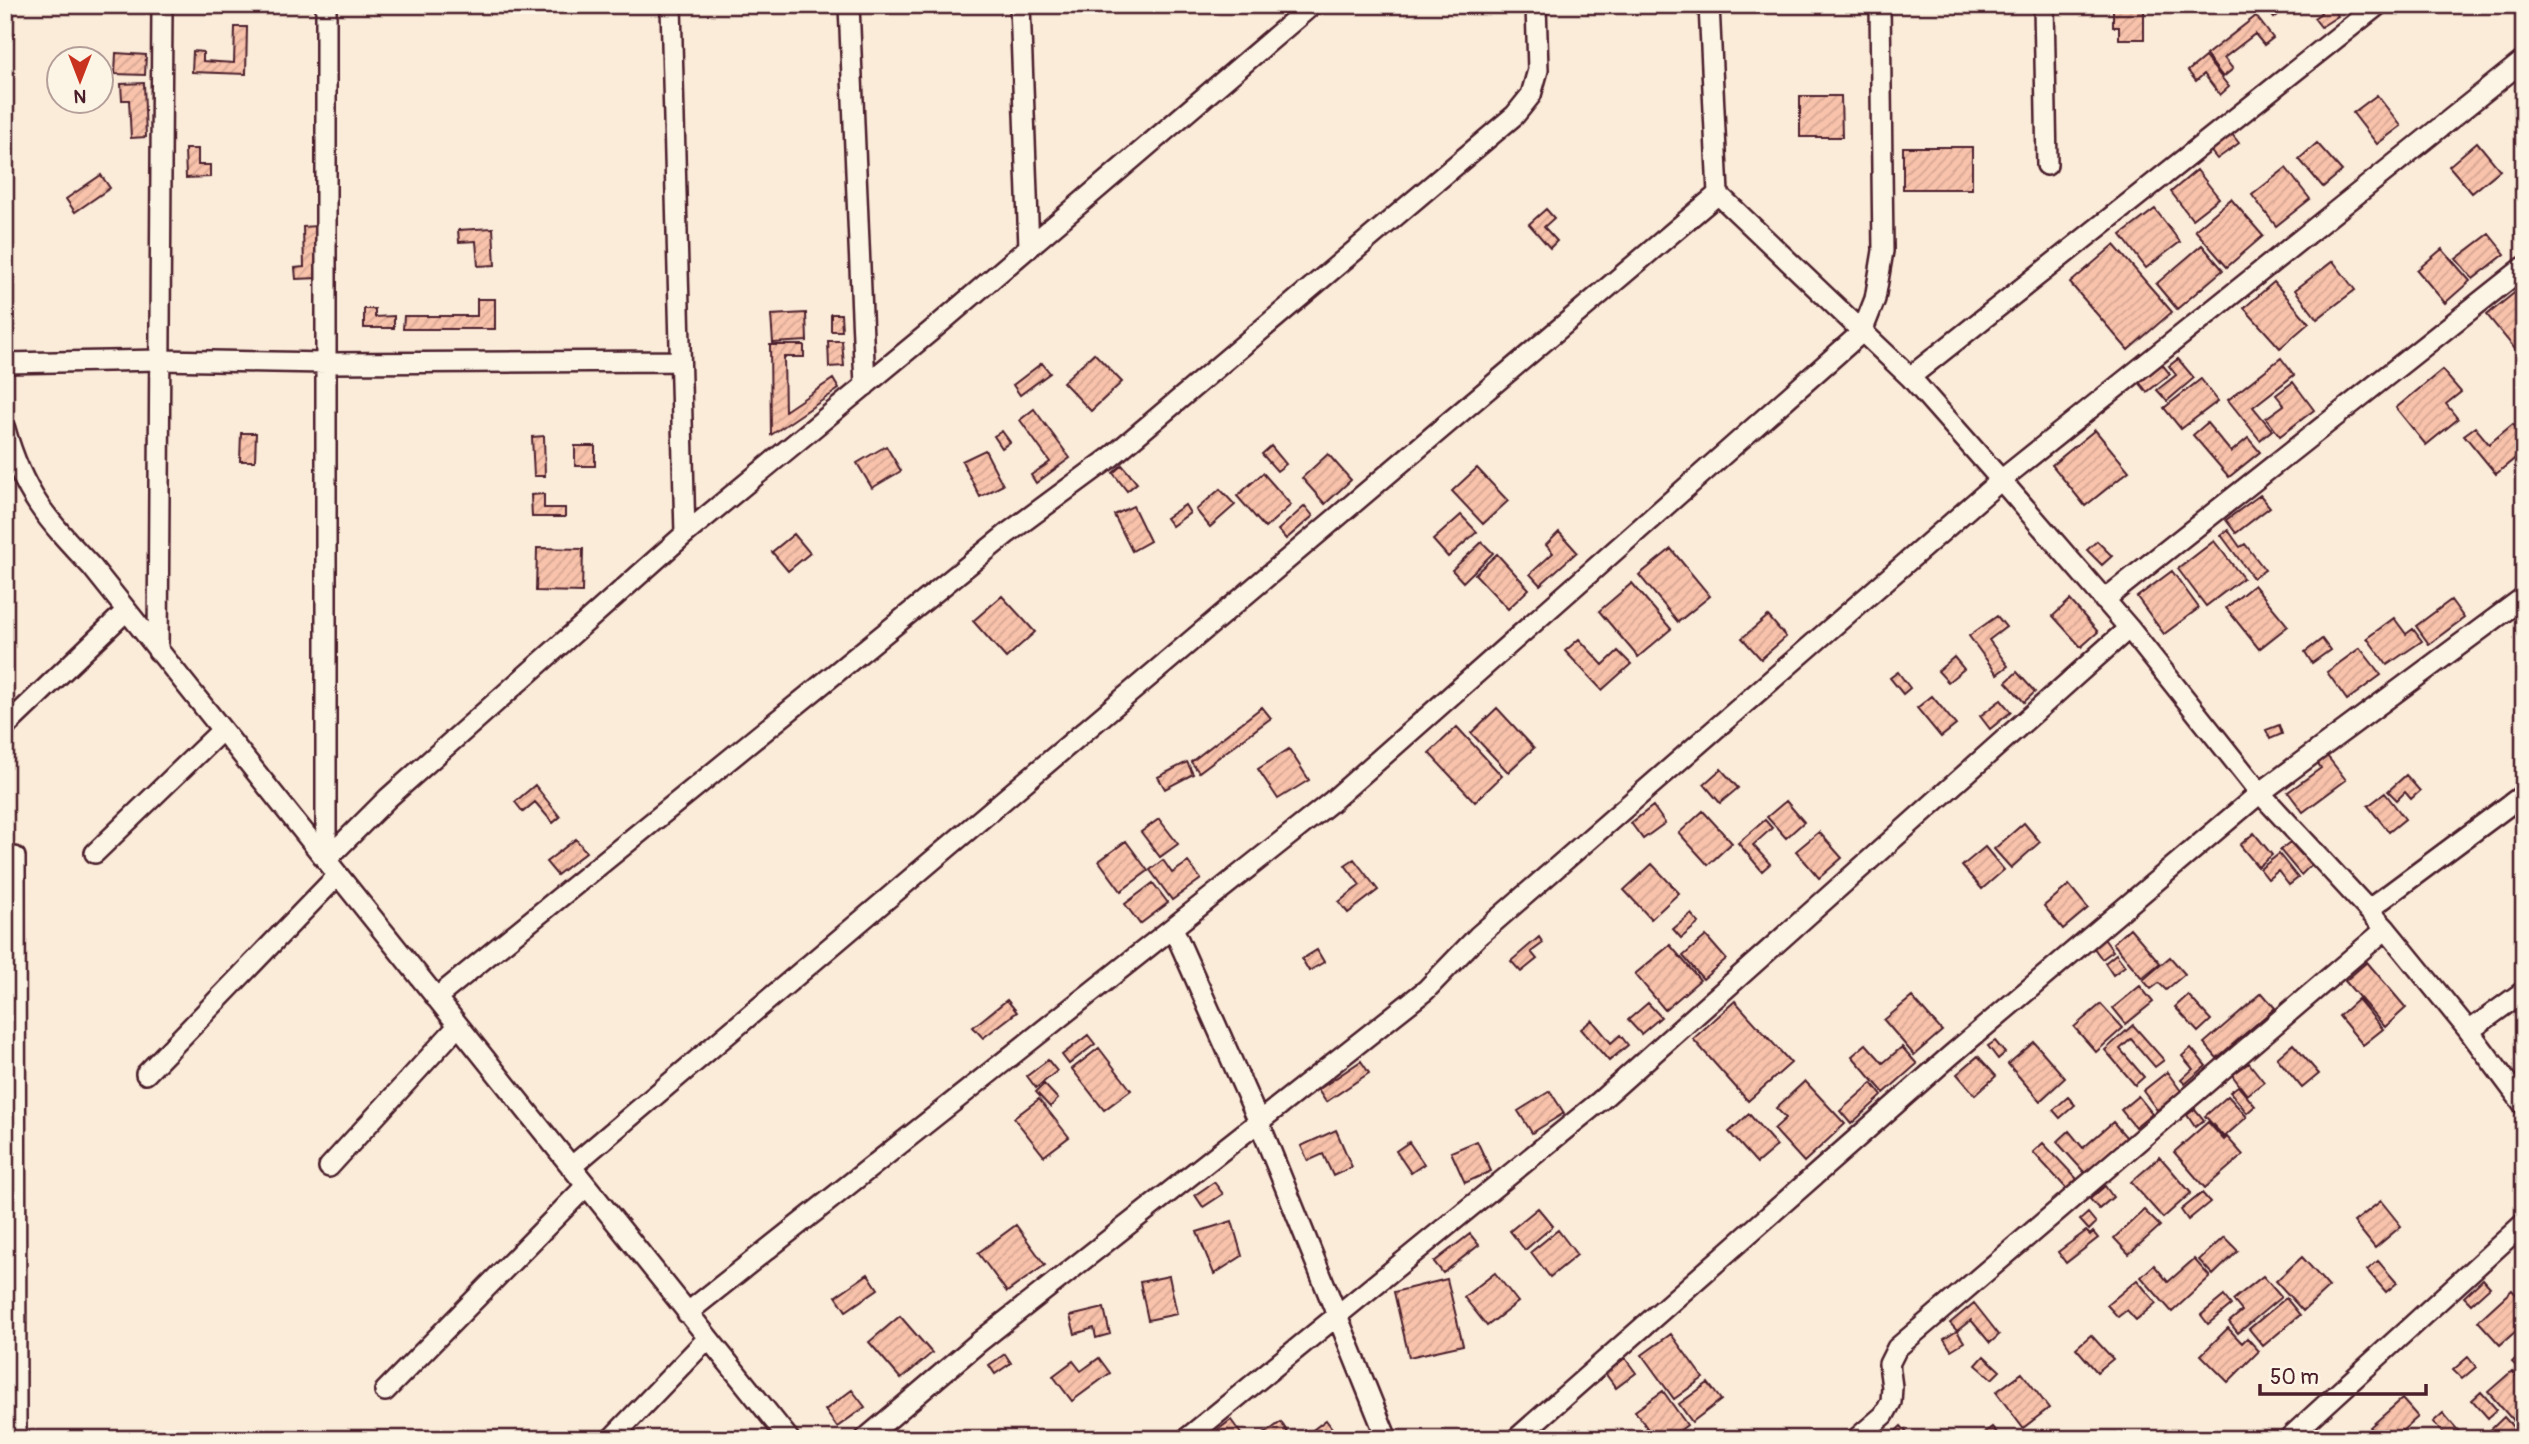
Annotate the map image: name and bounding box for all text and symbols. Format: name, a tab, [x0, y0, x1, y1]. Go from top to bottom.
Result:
north arrow	[46, 46, 116, 116]
text: N	[73, 84, 86, 108]
scale bar	[2260, 1353, 2426, 1397]
text: 50 m	[2270, 1364, 2319, 1391]

